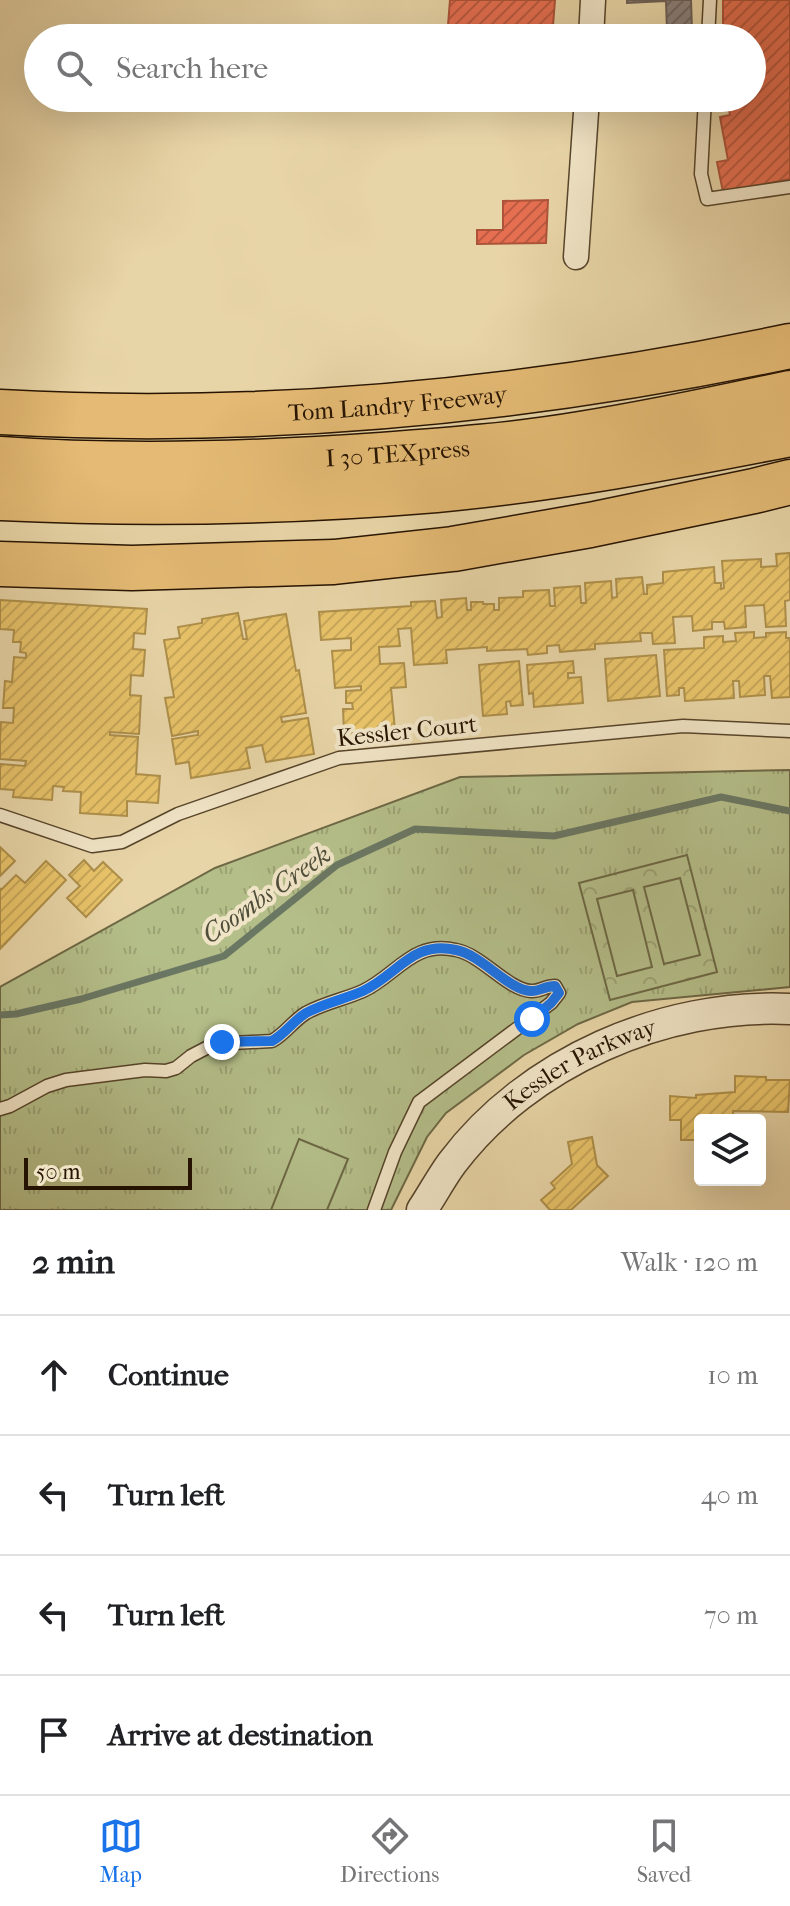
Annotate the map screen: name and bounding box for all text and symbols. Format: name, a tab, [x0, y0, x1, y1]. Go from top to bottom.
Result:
search box	[24, 24, 766, 112]
icon: search	[52, 46, 96, 90]
text: Search here	[116, 51, 268, 86]
street label: Tom Landry Freeway	[287, 380, 510, 427]
street label: I 30 TEXpress	[325, 434, 471, 473]
street label: Kessler Court	[336, 710, 479, 752]
water label: Coombs Creek	[196, 839, 337, 950]
route start	[514, 1001, 550, 1037]
street label: Kessler Parkway	[498, 1012, 660, 1116]
route end	[204, 1024, 240, 1060]
map controls	[694, 1114, 766, 1186]
button: layers	[694, 1114, 766, 1186]
scale bar	[24, 1154, 192, 1190]
text: 50 m	[36, 1159, 81, 1185]
text: 2 min	[32, 1242, 115, 1282]
text: Walk · 120 m	[621, 1247, 758, 1278]
icon: ahead	[32, 1353, 76, 1397]
text: Continue	[108, 1358, 229, 1393]
text: 10 m	[707, 1360, 758, 1391]
icon: left	[32, 1473, 76, 1517]
text: Turn left	[108, 1478, 225, 1513]
text: 40 m	[701, 1480, 758, 1511]
icon: left	[32, 1593, 76, 1637]
text: Turn left	[108, 1598, 225, 1633]
text: 70 m	[704, 1600, 758, 1631]
icon: arrive	[32, 1713, 76, 1757]
text: Arrive at destination	[108, 1718, 373, 1753]
tab: Map	[99, 1814, 143, 1888]
tab: Directions	[340, 1814, 439, 1888]
tab: Saved	[637, 1814, 691, 1888]

